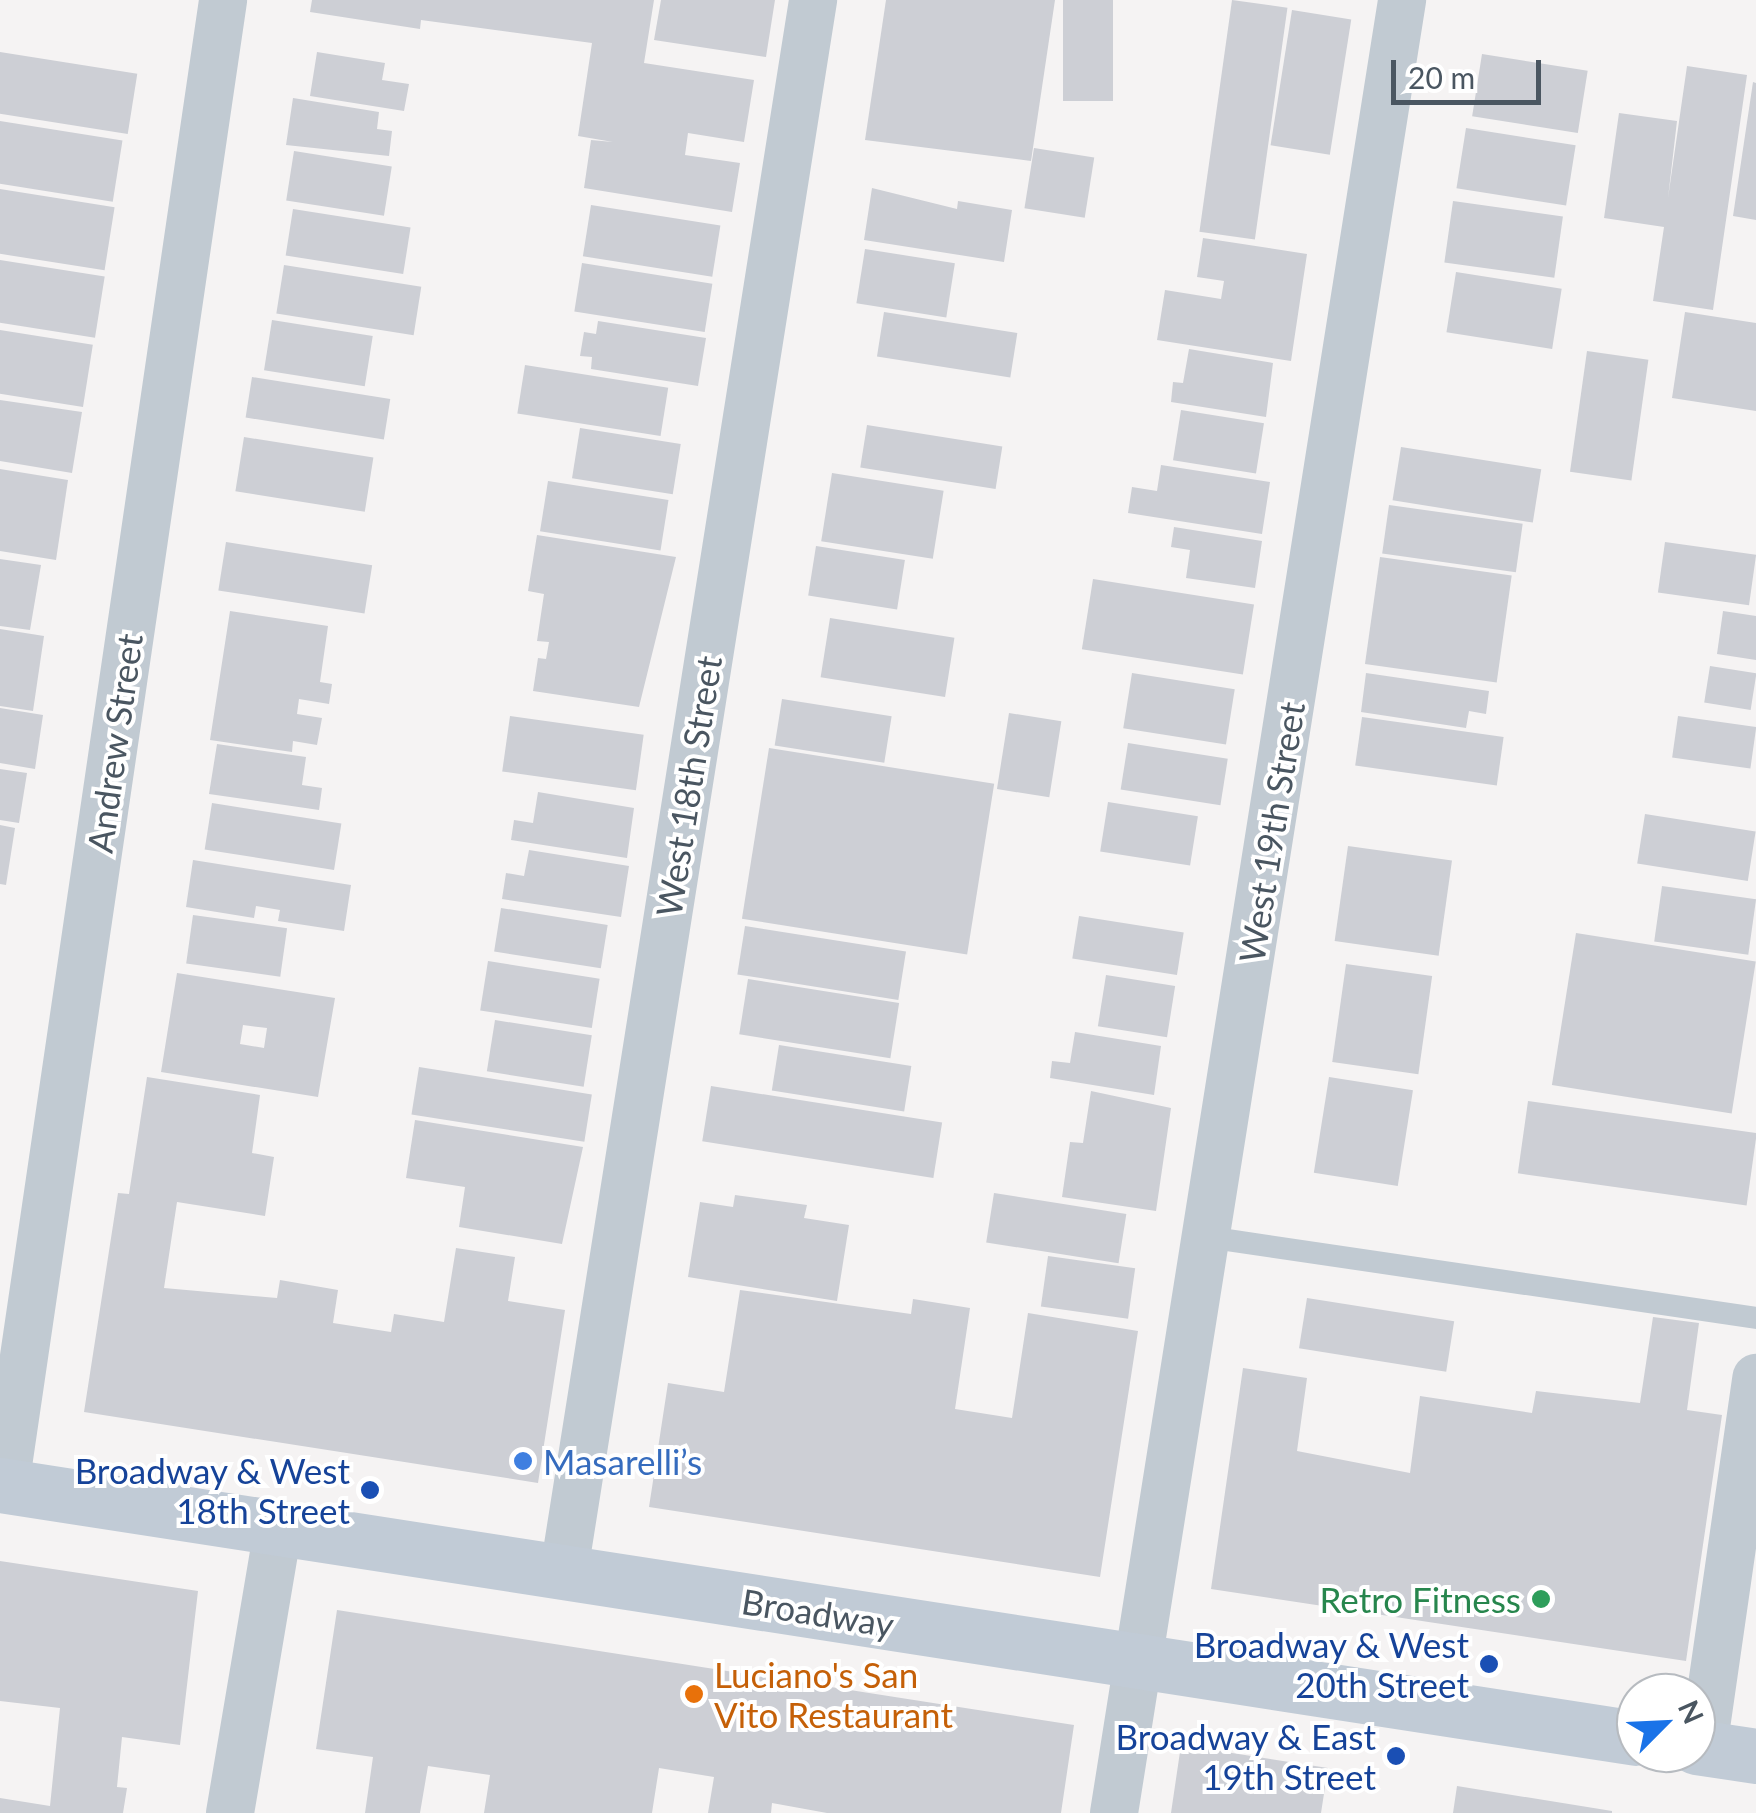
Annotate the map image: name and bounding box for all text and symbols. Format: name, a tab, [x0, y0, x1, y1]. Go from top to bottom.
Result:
scale bar	[1396, 40, 1546, 102]
text: 20 m	[1408, 59, 1475, 95]
street label: Andrew Street	[78, 630, 150, 856]
street label: West 18th Street	[647, 653, 729, 919]
street label: West 19th Street	[1230, 699, 1312, 965]
place label: Masarelli’s	[543, 1440, 702, 1482]
place label: Broadway & West 18th Street	[73, 1449, 350, 1531]
marker: Masarelli’s	[512, 1450, 534, 1472]
marker: Broadway & West 18th Street	[359, 1479, 381, 1501]
place label: Retro Fitness	[1319, 1578, 1521, 1620]
street label: Broadway	[739, 1579, 897, 1645]
marker: Retro Fitness	[1530, 1588, 1552, 1610]
place label: Broadway & West 20th Street	[1192, 1623, 1469, 1705]
place label: Luciano's San Vito Restaurant	[714, 1653, 953, 1735]
marker: Broadway & West 20th Street	[1478, 1653, 1500, 1675]
north arrow	[1616, 1673, 1716, 1773]
marker: Luciano's San Vito Restaurant	[683, 1683, 705, 1705]
text: N	[1672, 1695, 1711, 1728]
place label: Broadway & East 19th Street	[1115, 1715, 1376, 1797]
marker: Broadway & East 19th Street	[1385, 1745, 1407, 1767]

